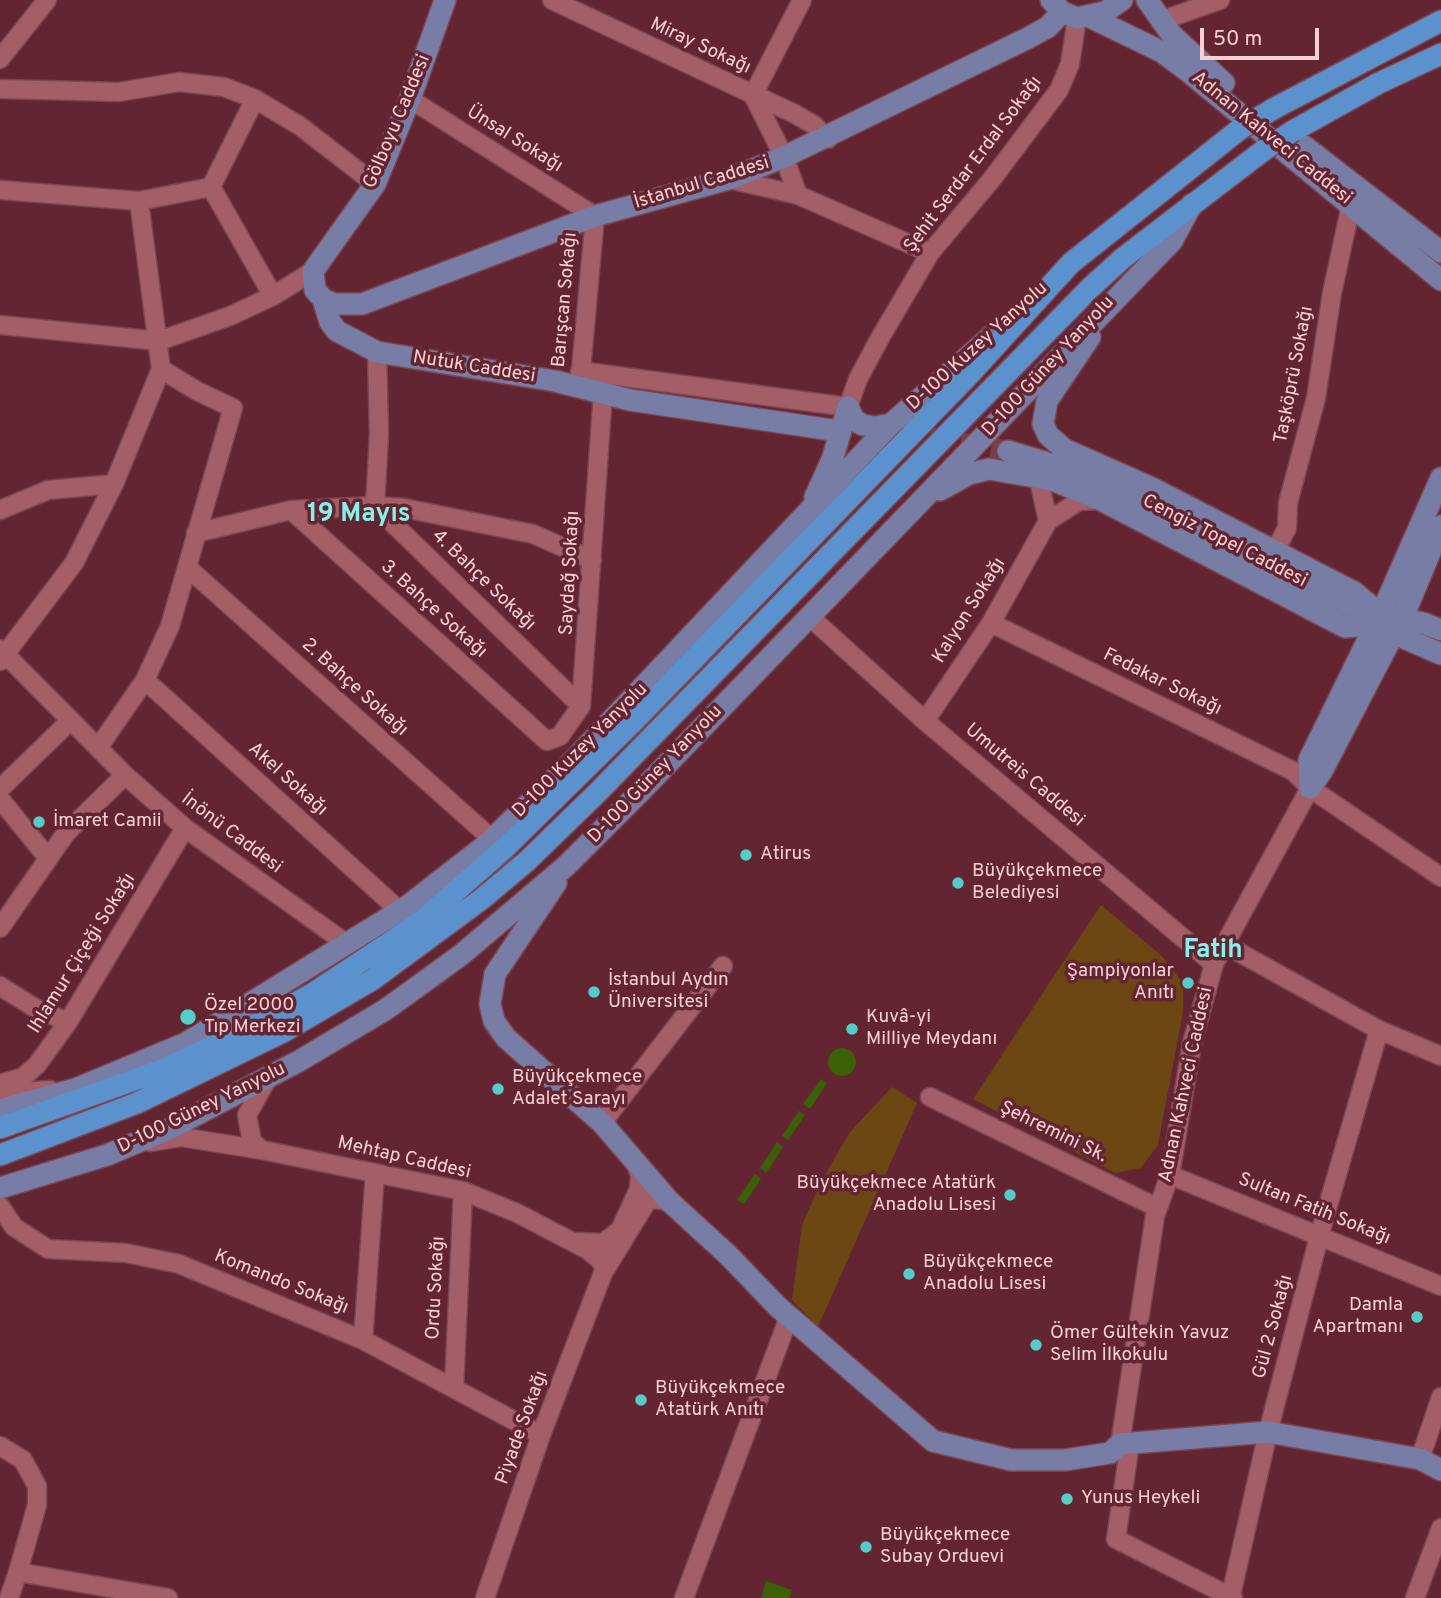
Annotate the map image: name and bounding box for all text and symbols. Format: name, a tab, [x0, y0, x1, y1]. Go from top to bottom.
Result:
street label: Miray Sokağı	[646, 14, 754, 80]
scale bar	[1203, 14, 1322, 58]
text: 50 m	[1213, 26, 1262, 53]
street label: Gölboyu Caddesi	[360, 52, 436, 192]
street label: Adnan Kahveci Caddesi	[1186, 67, 1356, 211]
street label: Şehit Serdar Erdal Sokağı	[900, 72, 1048, 258]
street label: Ünsal Sokağı	[462, 101, 566, 179]
street label: İstanbul Caddesi	[632, 153, 772, 215]
street label: Barışcan Sokağı	[549, 231, 583, 369]
street label: D-100 Kuzey Yanyolu	[903, 278, 1053, 416]
street label: D-100 Güney Yanyolu	[978, 292, 1120, 442]
street label: Taşköprü Sokağı	[1271, 304, 1319, 446]
street label: Nutuk Caddesi	[411, 347, 537, 389]
street label: Cengiz Topel Caddesi	[1138, 491, 1310, 593]
district label: 19 Mayıs	[307, 500, 411, 532]
street label: Saydağ Sokağı	[556, 510, 586, 636]
street label: 4. Bahçe Sokağı	[426, 526, 540, 636]
street label: Kalyon Sokağı	[929, 554, 1011, 668]
street label: 3. Bahçe Sokağı	[375, 556, 491, 664]
street label: 2. Bahçe Sokağı	[296, 634, 412, 742]
street label: Fedakar Sokağı	[1099, 644, 1225, 722]
street label: D-100 Kuzey Yanyolu	[509, 679, 653, 823]
street label: D-100 Güney Yanyolu	[584, 701, 728, 849]
street label: Umutreis Caddesi	[959, 719, 1089, 833]
street label: Akel Sokağı	[242, 738, 332, 822]
street label: İnönü Caddesi	[176, 789, 286, 879]
place label: İmaret Camii	[53, 811, 162, 833]
marker: İmaret Camii	[31, 814, 47, 830]
place label: Atirus	[760, 844, 811, 866]
marker: Atirus	[738, 847, 754, 863]
place label: Büyükçekmece Belediyesi	[972, 861, 1102, 905]
street label: Ihlamur Çiçeği Sokağı	[24, 870, 142, 1038]
marker: Büyükçekmece Belediyesi	[950, 875, 966, 891]
district label: Fatih	[1183, 936, 1243, 968]
place label: Şampiyonlar Anıtı	[1067, 961, 1174, 1005]
place label: İstanbul Aydın Üniversitesi	[608, 970, 729, 1014]
marker: Şampiyonlar Anıtı	[1180, 975, 1196, 991]
marker: İstanbul Aydın Üniversitesi	[586, 984, 602, 1000]
street label: Adnan Kahveci Caddesi	[1155, 985, 1219, 1185]
place label: Özel 2000 Tıp Merkezi	[204, 995, 301, 1039]
marker: Özel 2000 Tıp Merkezi	[178, 1007, 198, 1027]
place label: Kuvâ-yi Milliye Meydanı	[866, 1007, 997, 1051]
marker: Kuvâ-yi Milliye Meydanı	[844, 1021, 860, 1037]
street label: D-100 Güney Yanyolu	[115, 1059, 289, 1159]
place label: Büyükçekmece Adalet Sarayı	[512, 1067, 642, 1111]
marker: Büyükçekmece Adalet Sarayı	[490, 1081, 506, 1097]
street label: Şehremini Sk.	[996, 1097, 1110, 1169]
street label: Mehtap Caddesi	[335, 1133, 473, 1185]
street label: Sultan Fatih Sokağı	[1234, 1169, 1394, 1251]
place label: Büyükçekmece Atatürk Anadolu Lisesi	[797, 1173, 996, 1217]
marker: Büyükçekmece Atatürk Anadolu Lisesi	[1002, 1187, 1018, 1203]
street label: Ordu Sokağı	[423, 1236, 451, 1340]
street label: Komando Sokağı	[210, 1246, 352, 1320]
place label: Büyükçekmece Anadolu Lisesi	[923, 1252, 1053, 1296]
marker: Büyükçekmece Anadolu Lisesi	[901, 1266, 917, 1282]
street label: Gül 2 Sokağı	[1249, 1273, 1299, 1381]
place label: Damla Apartmanı	[1313, 1295, 1403, 1339]
marker: Damla Apartmanı	[1409, 1309, 1425, 1325]
place label: Ömer Gültekin Yavuz Selim İlkokulu	[1050, 1323, 1229, 1367]
marker: Ömer Gültekin Yavuz Selim İlkokulu	[1028, 1337, 1044, 1353]
street label: Piyade Sokağı	[492, 1368, 554, 1488]
place label: Büyükçekmece Atatürk Anıtı	[655, 1378, 785, 1422]
marker: Büyükçekmece Atatürk Anıtı	[633, 1392, 649, 1408]
place label: Yunus Heykeli	[1081, 1488, 1200, 1510]
marker: Yunus Heykeli	[1059, 1491, 1075, 1507]
place label: Büyükçekmece Subay Orduevi	[880, 1525, 1010, 1569]
marker: Büyükçekmece Subay Orduevi	[858, 1539, 874, 1555]

